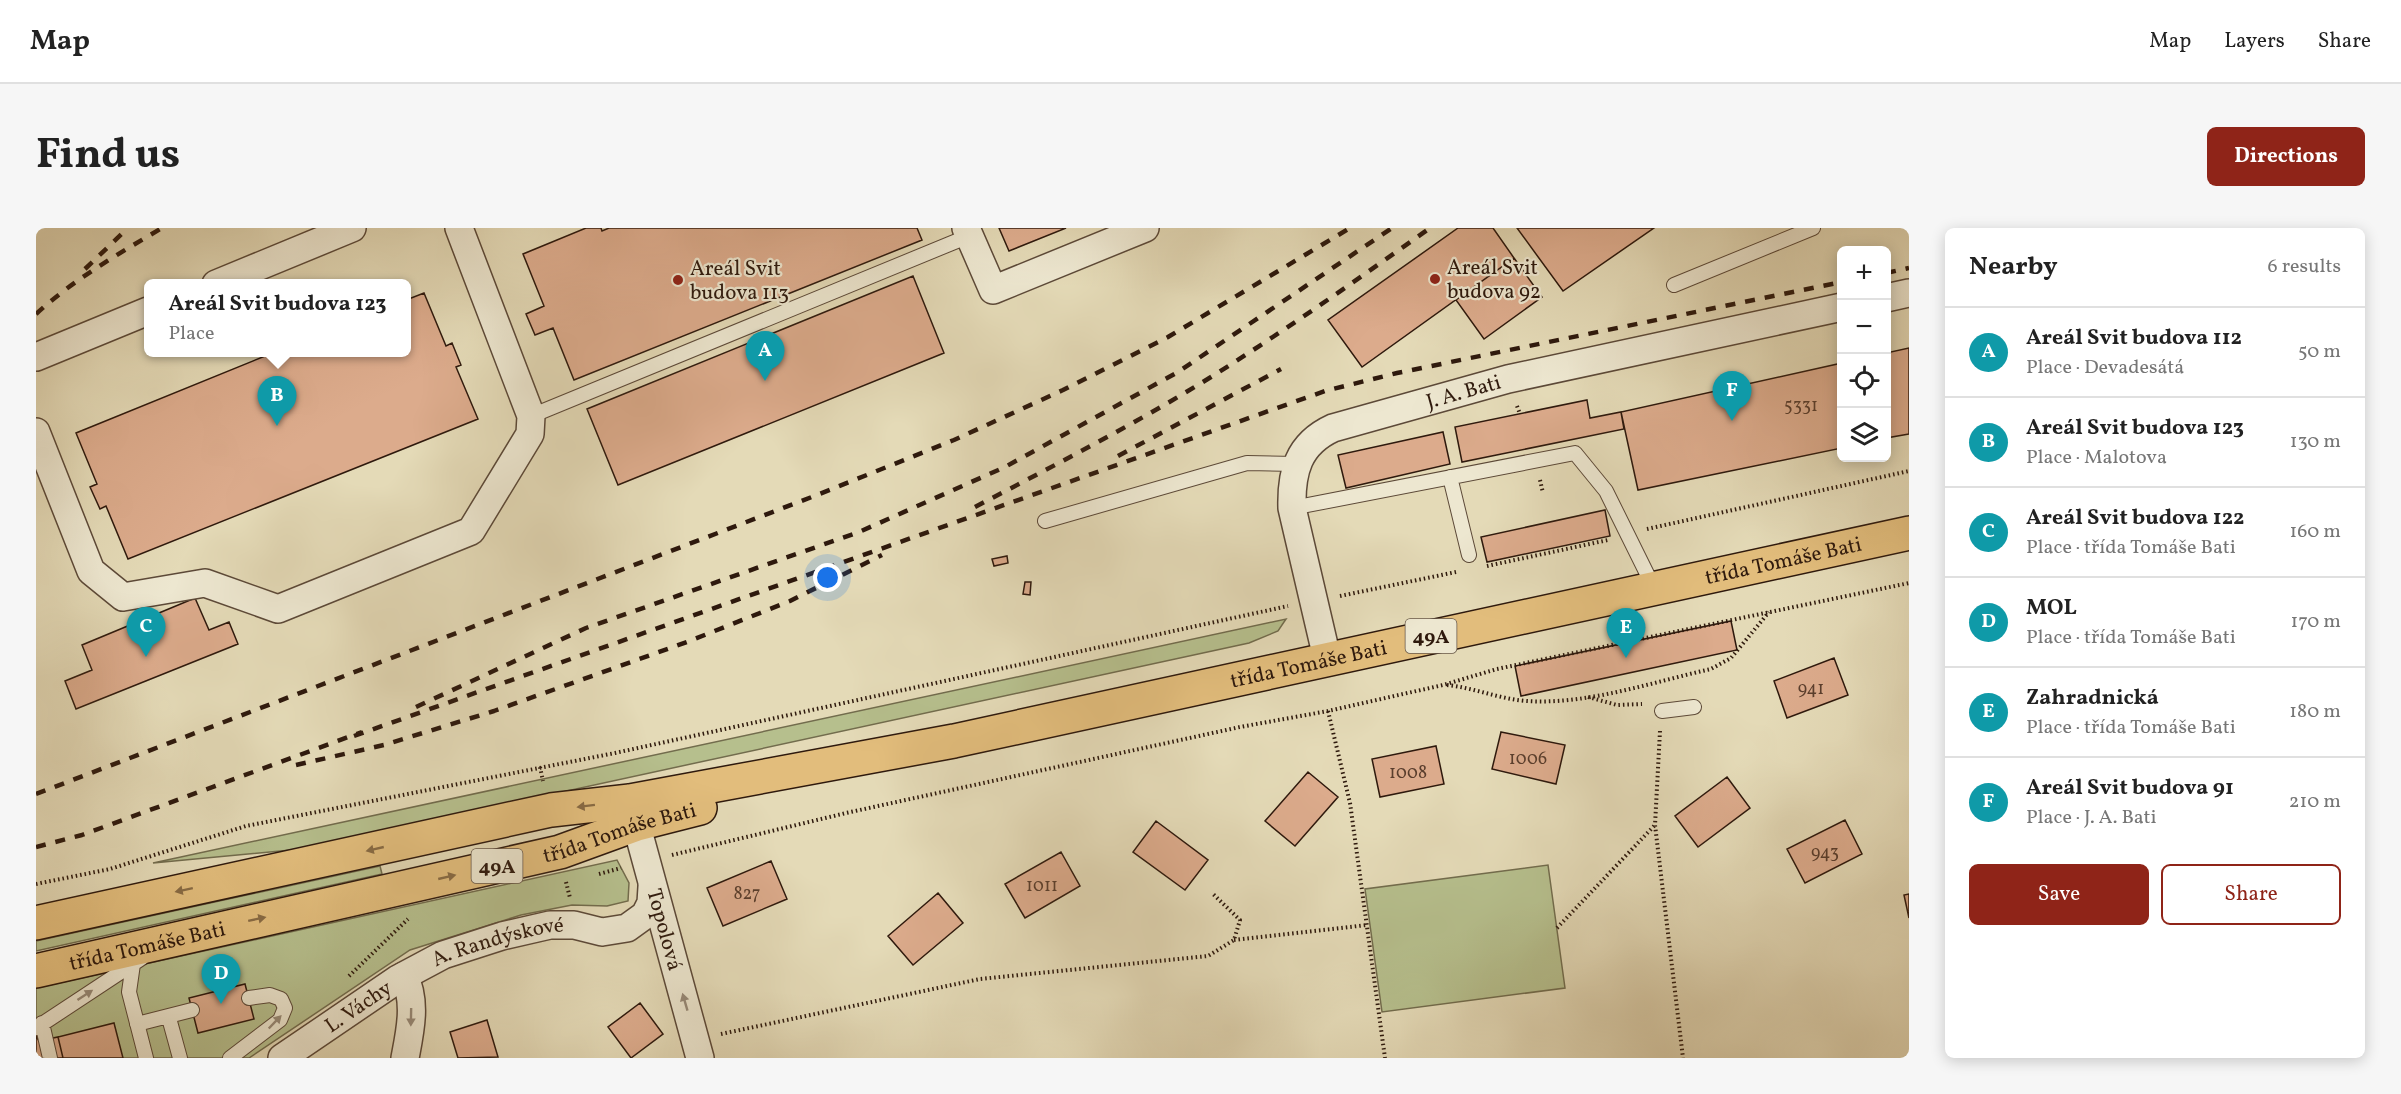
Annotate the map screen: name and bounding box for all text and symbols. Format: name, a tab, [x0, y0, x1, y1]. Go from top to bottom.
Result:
text: Map	[30, 22, 90, 61]
text: Map	[2149, 27, 2191, 56]
text: Layers	[2224, 27, 2285, 56]
text: Share	[2318, 27, 2371, 56]
text: Find us	[36, 127, 180, 186]
button: Directions	[2207, 127, 2365, 186]
map controls	[1837, 246, 1891, 462]
button: +	[1837, 246, 1891, 300]
text: Nearby	[1969, 249, 2058, 285]
text: 6 results	[2268, 253, 2341, 281]
place label: Areál Svit budova 92	[1447, 254, 1541, 307]
place label: Areál Svit budova 113	[690, 255, 789, 308]
marker: Areál Svit budova 92	[1428, 272, 1442, 286]
marker: Areál Svit budova 113	[671, 273, 685, 287]
popup	[144, 279, 411, 357]
text: Areál Svit budova 123	[169, 289, 386, 320]
button: −	[1837, 300, 1891, 354]
text: Place	[169, 320, 214, 348]
text: Areál Svit budova 112	[2026, 323, 2242, 354]
pin: A	[746, 332, 784, 381]
text: A	[1981, 338, 1996, 366]
text: 50 m	[2298, 338, 2341, 366]
button: locate	[1837, 354, 1891, 408]
text: Place · Devadesátá	[2026, 354, 2184, 382]
street label: J. A. Bati	[1423, 369, 1505, 417]
pin: F	[1712, 372, 1752, 421]
pin: B	[258, 376, 296, 426]
house number: 5331	[1784, 394, 1818, 419]
button: layers	[1837, 408, 1891, 462]
text: Areál Svit budova 123	[2026, 413, 2244, 444]
text: B	[1982, 428, 1995, 456]
text: 130 m	[2290, 428, 2341, 456]
text: Place · Malotova	[2026, 444, 2167, 472]
text: Areál Svit budova 122	[2026, 503, 2245, 534]
text: C	[1982, 518, 1995, 546]
text: 160 m	[2289, 518, 2341, 546]
street label: třída Tomáše Bati	[1703, 531, 1865, 593]
text: Place · třída Tomáše Bati	[2026, 534, 2236, 562]
your location	[813, 563, 842, 592]
text: MOL	[2026, 593, 2077, 624]
pin: C	[126, 608, 166, 657]
pin: E	[1606, 608, 1646, 658]
text: D	[1981, 608, 1996, 636]
text: 170 m	[2291, 608, 2341, 636]
road number: 49A	[1406, 619, 1456, 653]
text: Place · třída Tomáše Bati	[2026, 624, 2236, 652]
street label: třída Tomáše Bati	[1228, 634, 1390, 696]
house number: 941	[1798, 677, 1824, 702]
text: Zahradnická	[2026, 683, 2159, 714]
text: E	[1982, 698, 1995, 726]
text: 180 m	[2289, 698, 2341, 726]
text: Place · třída Tomáše Bati	[2026, 714, 2236, 742]
house number: 1006	[1509, 747, 1547, 772]
house number: 1008	[1389, 761, 1427, 786]
text: Areál Svit budova 91	[2026, 773, 2234, 804]
text: F	[1983, 788, 1994, 816]
text: 210 m	[2289, 788, 2341, 816]
street label: třída Tomáše Bati	[540, 796, 700, 871]
one-way arrow	[576, 801, 595, 811]
text: Place · J. A. Bati	[2026, 804, 2157, 832]
house number: 943	[1811, 841, 1839, 866]
one-way arrow	[365, 845, 384, 855]
road number: 49A	[472, 849, 522, 883]
button: Save	[1969, 864, 2149, 925]
button: Share	[2161, 864, 2341, 925]
one-way arrow	[438, 872, 456, 882]
house number: 1011	[1026, 874, 1058, 899]
house number: 827	[733, 882, 761, 907]
one-way arrow	[174, 886, 193, 895]
street label: Topolová	[638, 886, 689, 974]
street label: A. Randýskové	[427, 911, 564, 975]
one-way arrow	[247, 914, 266, 924]
street label: třída Tomáše Bati	[66, 915, 229, 979]
pin: D	[202, 954, 240, 1004]
street label: L. Váchy	[320, 974, 399, 1041]
one-way arrow	[77, 990, 93, 1001]
one-way arrow	[679, 993, 689, 1011]
one-way arrow	[406, 1007, 415, 1026]
one-way arrow	[268, 1014, 282, 1029]

